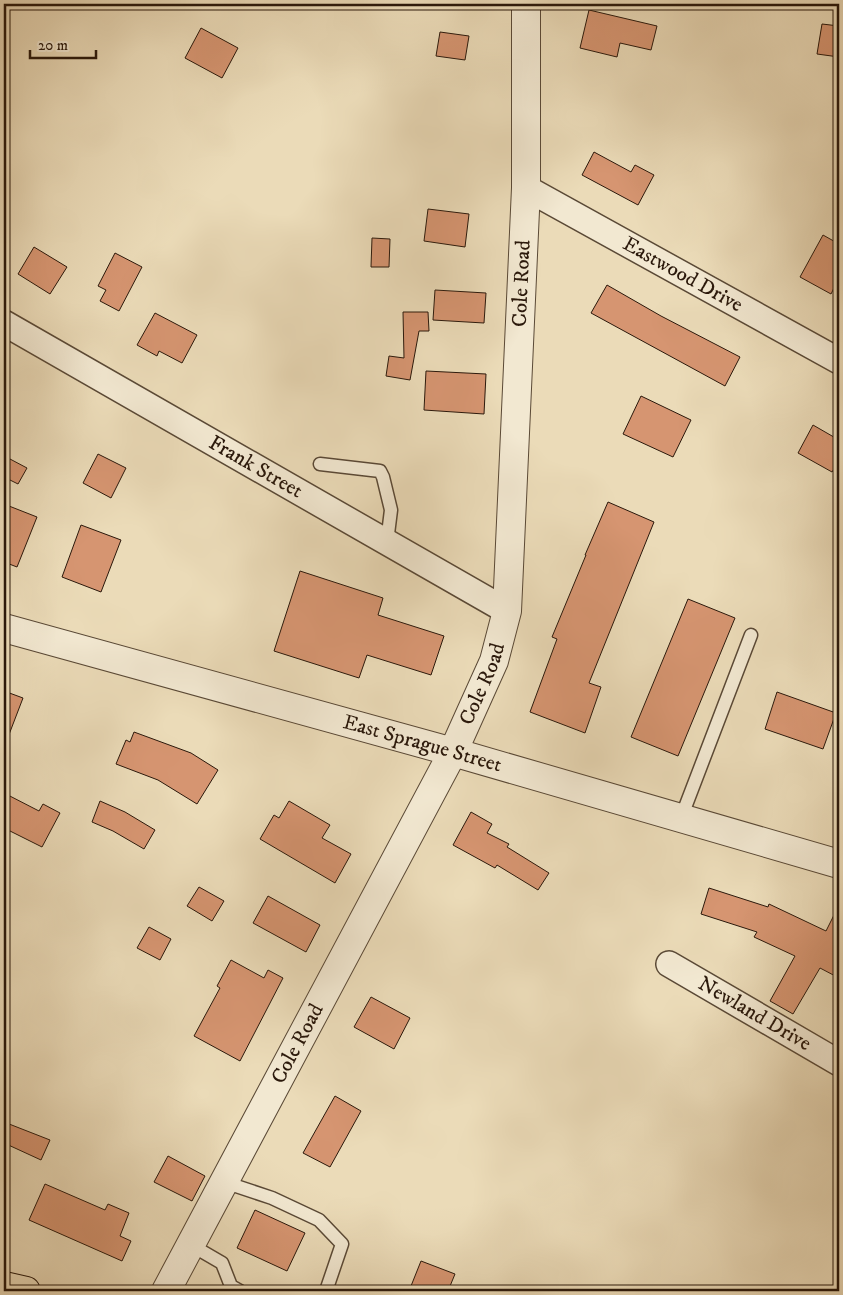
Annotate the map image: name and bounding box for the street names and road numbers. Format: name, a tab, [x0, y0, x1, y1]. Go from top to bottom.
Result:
street label: Eastwood Drive	[618, 231, 747, 318]
street label: Cole Road	[507, 239, 537, 328]
street label: Frank Street	[204, 430, 308, 504]
street label: Cole Road	[454, 640, 511, 729]
street label: East Sprague Street	[340, 709, 505, 778]
street label: Newland Drive	[693, 971, 816, 1057]
street label: Cole Road	[266, 999, 330, 1088]

